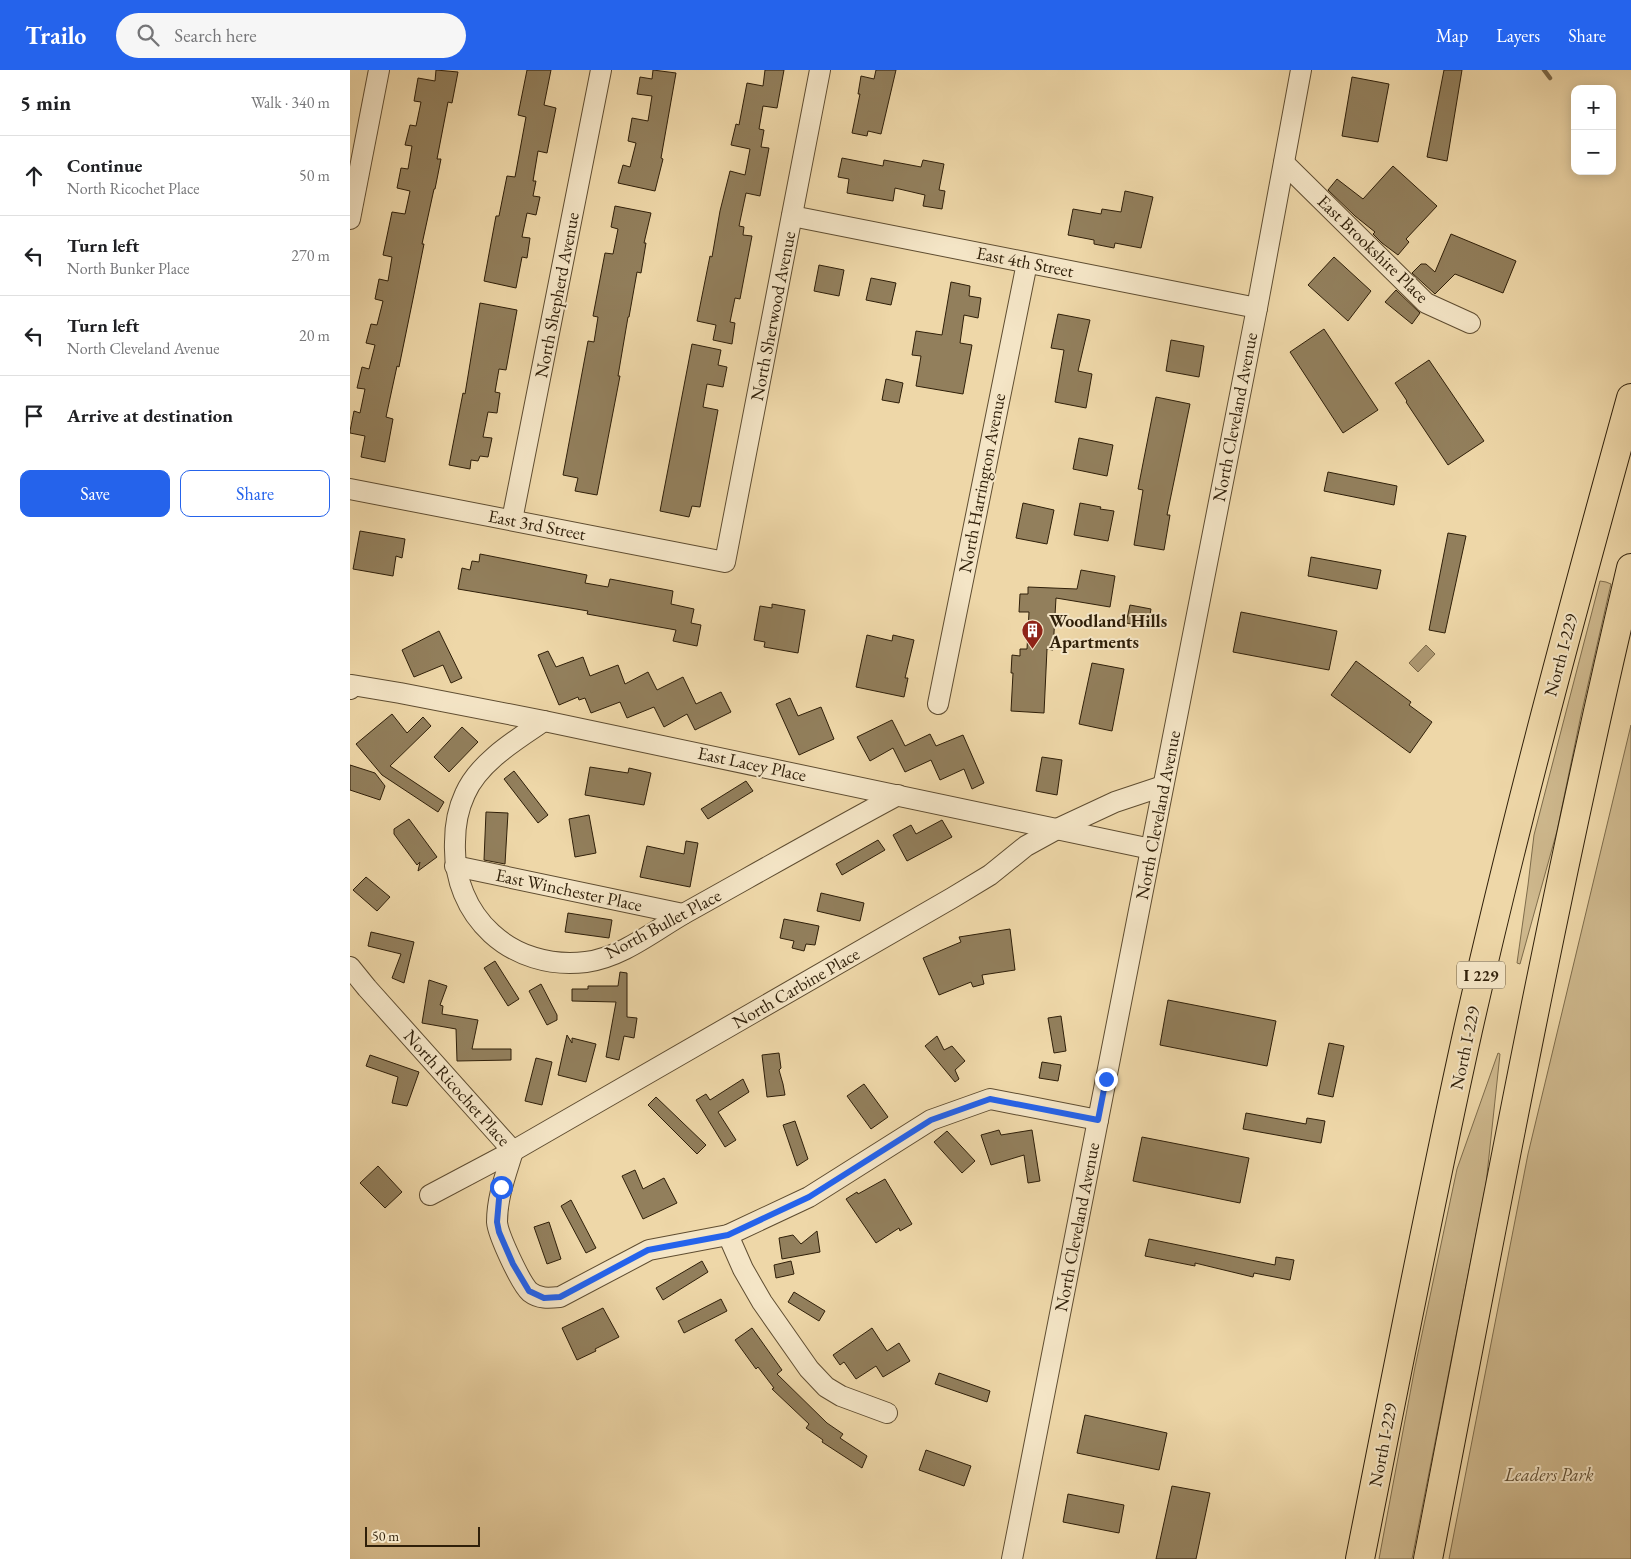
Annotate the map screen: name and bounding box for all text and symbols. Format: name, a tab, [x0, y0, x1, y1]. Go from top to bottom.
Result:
search box	[116, 13, 466, 58]
text: Trailo	[25, 20, 86, 51]
icon: search	[134, 21, 162, 49]
text: Search here	[174, 23, 257, 48]
text: Map	[1436, 24, 1468, 47]
text: Layers	[1496, 24, 1540, 47]
text: Share	[1568, 24, 1606, 47]
map controls	[1571, 85, 1616, 175]
button: +	[1571, 85, 1616, 130]
text: 5 min	[20, 89, 71, 116]
text: Walk · 340 m	[251, 92, 330, 113]
button: −	[1571, 130, 1616, 175]
text: Continue	[67, 153, 142, 178]
icon: ahead	[20, 162, 48, 190]
text: 50 m	[299, 165, 330, 186]
text: North Ricochet Place	[67, 178, 200, 199]
street label: East Brookshire Place	[1313, 190, 1434, 308]
street label: North Shepherd Avenue	[529, 210, 584, 380]
street label: North Sherwood Avenue	[745, 229, 800, 403]
text: Turn left	[67, 233, 139, 258]
street label: East 4th Street	[974, 241, 1076, 282]
icon: left	[20, 242, 48, 270]
text: 270 m	[291, 245, 330, 266]
text: North Bunker Place	[67, 258, 189, 279]
text: Turn left	[67, 313, 139, 338]
icon: left	[20, 322, 48, 350]
text: 20 m	[299, 325, 330, 346]
street label: North Cleveland Avenue	[1207, 330, 1262, 503]
text: North Cleveland Avenue	[67, 338, 220, 359]
street label: North Harrington Avenue	[953, 391, 1010, 575]
icon: arrive	[20, 402, 48, 430]
text: Arrive at destination	[67, 403, 233, 428]
button: Save	[20, 470, 170, 517]
button: Share	[180, 470, 330, 517]
street label: East 3rd Street	[486, 504, 588, 545]
place label: Woodland Hills Apartments	[1048, 609, 1167, 653]
street label: North I-229	[1538, 611, 1583, 699]
building icon: Woodland Hills Apartments	[1021, 619, 1045, 650]
street label: North Cleveland Avenue	[1130, 728, 1185, 901]
street label: East Lacey Place	[696, 741, 809, 786]
street label: East Winchester Place	[494, 863, 644, 916]
street label: North Bullet Place	[601, 883, 725, 964]
street label: North Carbine Place	[728, 942, 863, 1033]
road number: I 229	[1457, 962, 1505, 988]
street label: North I-229	[1444, 1004, 1485, 1092]
street label: North Ricochet Place	[399, 1025, 516, 1151]
route end	[1095, 1068, 1118, 1091]
street label: North Cleveland Avenue	[1049, 1140, 1104, 1313]
route start	[490, 1176, 513, 1199]
street label: North I-229	[1363, 1401, 1402, 1489]
park label: Leaders Park	[1503, 1463, 1594, 1486]
scale bar	[365, 1524, 480, 1547]
text: 50 m	[372, 1527, 399, 1545]

